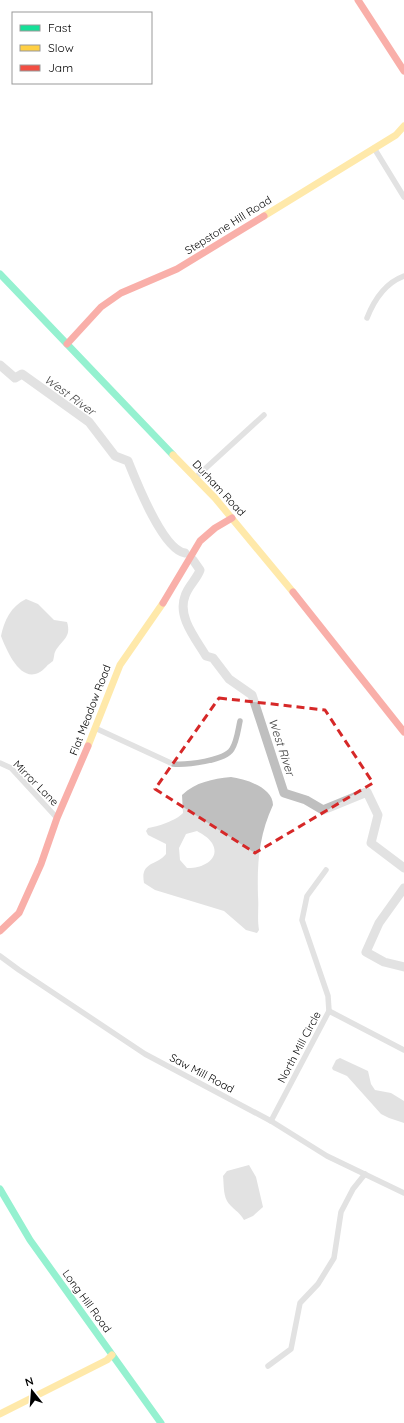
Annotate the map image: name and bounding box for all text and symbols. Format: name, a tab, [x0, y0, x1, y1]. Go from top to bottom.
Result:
legend	[12, 12, 152, 84]
text: Fast	[48, 20, 72, 35]
text: Slow	[48, 40, 74, 55]
text: Jam	[48, 60, 73, 75]
street label: Stepstone Hill Road	[182, 193, 274, 257]
water label: West River	[42, 371, 100, 419]
street label: Durham Road	[189, 457, 249, 519]
street label: Flat Meadow Road	[66, 663, 114, 757]
water label: West River	[266, 716, 299, 779]
street label: Mirror Lane	[10, 757, 62, 809]
street label: North Mill Circle	[274, 1009, 324, 1085]
street label: Saw Mill Road	[167, 1050, 237, 1096]
street label: Long Hill Road	[59, 1267, 115, 1335]
north arrow	[12, 1371, 52, 1411]
text: N	[23, 1374, 35, 1389]

